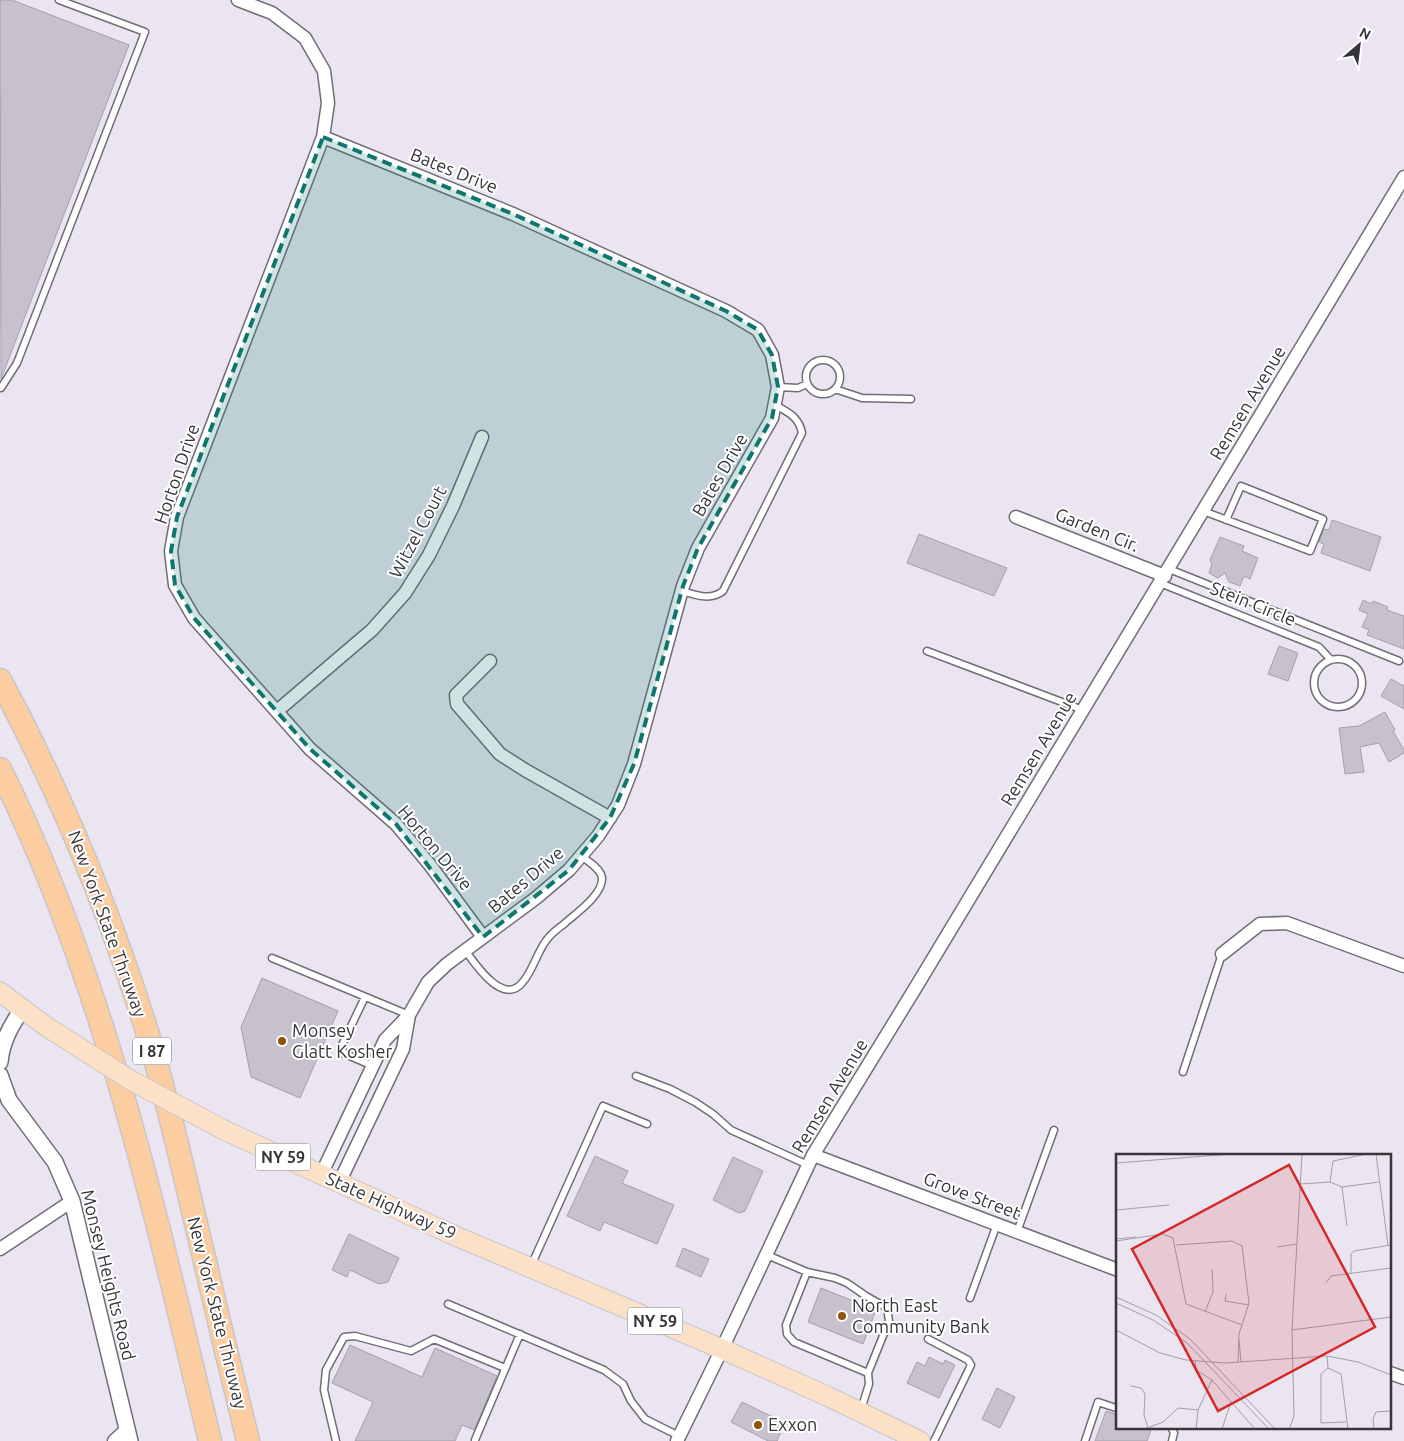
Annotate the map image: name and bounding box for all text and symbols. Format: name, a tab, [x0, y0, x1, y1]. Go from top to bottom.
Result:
north arrow	[1334, 20, 1384, 70]
text: N	[1357, 24, 1373, 43]
street label: Bates Drive	[408, 144, 501, 197]
street label: Remsen Avenue	[1205, 342, 1289, 463]
street label: Horton Drive	[150, 421, 203, 526]
street label: Bates Drive	[687, 430, 751, 519]
street label: Witzel Court	[385, 482, 450, 581]
street label: Garden Cir.	[1053, 503, 1142, 555]
street label: Stein Circle	[1208, 577, 1299, 629]
street label: Remsen Avenue	[996, 688, 1080, 809]
street label: Horton Drive	[395, 801, 477, 894]
street label: New York State Thruway	[65, 828, 151, 1020]
street label: Bates Drive	[484, 842, 567, 917]
place label: Monsey Glatt Kosher	[292, 1020, 392, 1061]
marker: Monsey Glatt Kosher	[276, 1035, 288, 1047]
street label: Remsen Avenue	[787, 1035, 871, 1156]
road number: I 87	[133, 1038, 171, 1064]
road number: NY 59	[256, 1144, 310, 1170]
inset map	[1116, 1154, 1392, 1428]
street label: State Highway 59	[323, 1167, 460, 1243]
street label: Grove Street	[921, 1167, 1024, 1223]
street label: Monsey Heights Road	[78, 1187, 140, 1362]
street label: New York State Thruway	[184, 1215, 252, 1411]
place label: North East Community Bank	[852, 1295, 989, 1336]
road number: NY 59	[628, 1308, 682, 1334]
marker: North East Community Bank	[836, 1310, 848, 1322]
place label: Exxon	[768, 1414, 817, 1434]
marker: Exxon	[752, 1419, 764, 1431]

